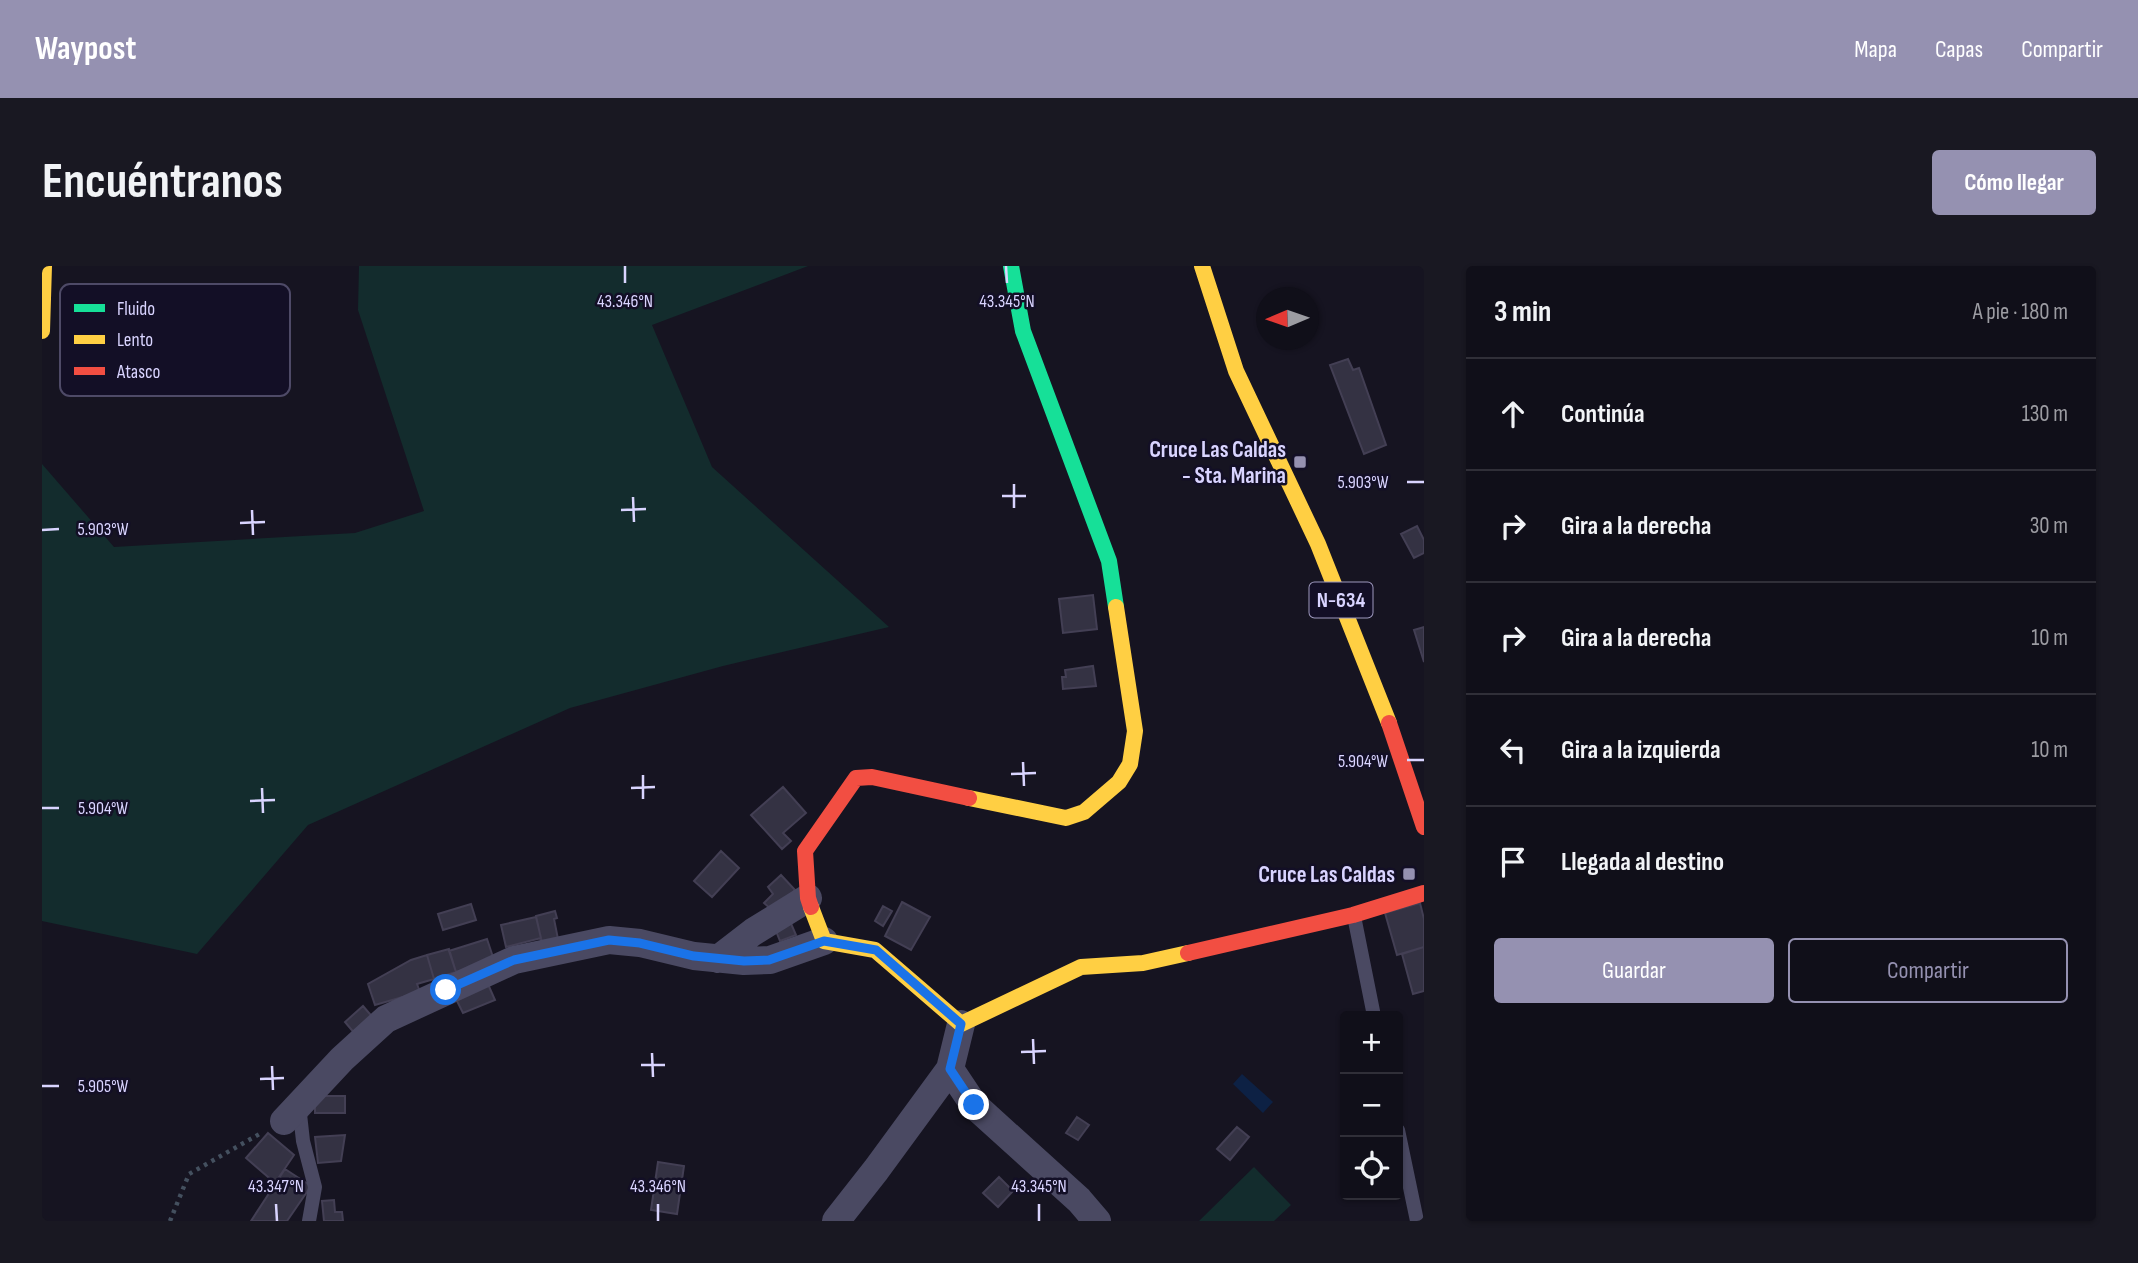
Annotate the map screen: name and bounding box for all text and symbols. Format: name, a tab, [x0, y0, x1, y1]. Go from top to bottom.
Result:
text: Waypost	[35, 29, 136, 69]
text: Mapa	[1854, 35, 1897, 64]
text: Capas	[1935, 35, 1983, 64]
text: Compartir	[2021, 35, 2103, 64]
button: Cómo llegar	[1932, 150, 2096, 215]
text: Encuéntranos	[42, 153, 283, 212]
legend	[60, 284, 290, 396]
north arrow	[1256, 287, 1319, 350]
text: 43.346°N	[597, 291, 653, 312]
text: 43.345°N	[979, 291, 1035, 312]
text: 3 min	[1494, 294, 1551, 330]
text: Fluido	[117, 298, 155, 321]
text: A pie · 180 m	[1973, 298, 2068, 326]
text: Lento	[117, 329, 153, 352]
text: Atasco	[116, 361, 160, 384]
icon: ahead	[1494, 395, 1532, 433]
text: Continúa	[1561, 399, 1645, 430]
text: 130 m	[2022, 400, 2068, 428]
place label: Cruce Las Caldas - Sta. Marina	[1149, 436, 1286, 490]
marker: Cruce Las Caldas - Sta. Marina	[1292, 454, 1308, 470]
text: 5.903°W	[1338, 472, 1389, 493]
icon: right	[1494, 507, 1532, 545]
text: Gira a la derecha	[1561, 511, 1711, 542]
text: 30 m	[2030, 512, 2068, 540]
text: 5.903°W	[78, 519, 129, 540]
road number: N-634	[1310, 582, 1372, 618]
icon: right	[1494, 619, 1532, 657]
text: Gira a la derecha	[1561, 623, 1711, 654]
text: 10 m	[2031, 624, 2068, 652]
icon: left	[1494, 731, 1532, 769]
text: Gira a la izquierda	[1561, 735, 1721, 766]
text: 10 m	[2031, 736, 2068, 764]
text: 5.904°W	[1338, 751, 1388, 772]
text: 5.904°W	[78, 798, 128, 819]
icon: arrive	[1494, 843, 1532, 881]
text: Llegada al destino	[1561, 847, 1724, 878]
place label: Cruce Las Caldas	[1258, 861, 1395, 889]
marker: Cruce Las Caldas	[1401, 866, 1417, 882]
button: Guardar	[1494, 938, 1774, 1003]
button: Compartir	[1788, 938, 2068, 1003]
route start	[430, 974, 461, 1005]
map controls	[1340, 1011, 1403, 1200]
button: +	[1340, 1011, 1403, 1074]
button: −	[1340, 1074, 1403, 1137]
text: 5.905°W	[78, 1076, 129, 1097]
route end	[958, 1089, 989, 1120]
button: locate	[1340, 1137, 1403, 1200]
text: 43.347°N	[248, 1176, 304, 1197]
text: 43.346°N	[630, 1176, 686, 1197]
text: 43.345°N	[1011, 1176, 1067, 1197]

